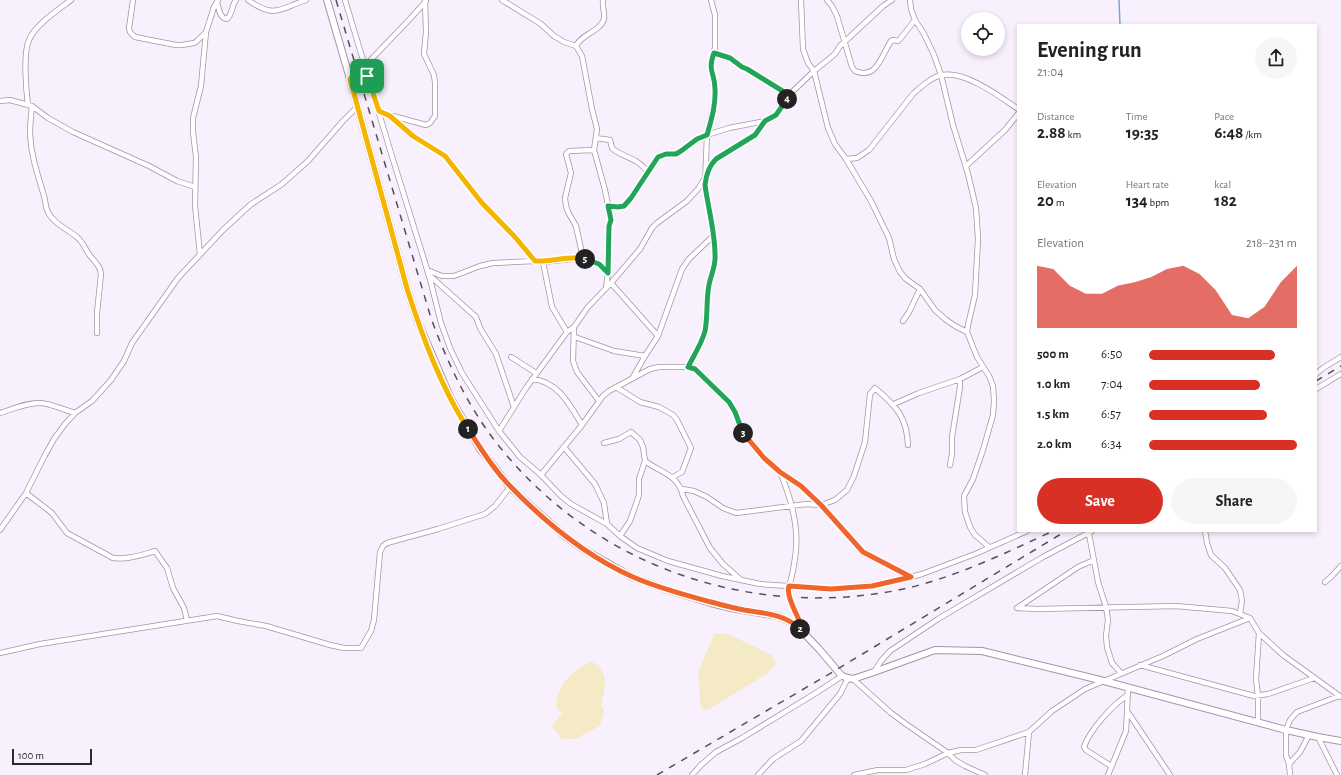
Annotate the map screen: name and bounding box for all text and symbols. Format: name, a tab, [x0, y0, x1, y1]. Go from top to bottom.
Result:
map controls	[961, 12, 1005, 56]
button: locate	[961, 12, 1005, 56]
button: share	[1255, 37, 1297, 79]
text: Evening run	[1037, 39, 1142, 61]
pin	[350, 59, 384, 93]
icon: arrive	[356, 65, 378, 87]
text: 21:04	[1037, 66, 1063, 79]
pin: 4	[777, 89, 797, 109]
text: 4	[784, 93, 790, 104]
text: Distance	[1037, 111, 1074, 122]
text: Time	[1126, 111, 1148, 122]
text: Pace	[1214, 111, 1234, 122]
text: 2.88	[1037, 124, 1066, 141]
text: 19:35	[1126, 124, 1159, 141]
text: 6:48	[1214, 124, 1243, 141]
text: km	[1066, 129, 1081, 140]
text: /km	[1243, 129, 1262, 140]
text: Elevation	[1037, 179, 1077, 190]
text: Heart rate	[1126, 179, 1169, 190]
text: kcal	[1214, 179, 1231, 190]
text: 20	[1037, 192, 1054, 209]
text: 134	[1126, 192, 1148, 209]
text: 182	[1214, 192, 1237, 209]
text: m	[1054, 197, 1065, 208]
text: bpm	[1148, 197, 1169, 208]
text: Elevation	[1037, 237, 1084, 250]
text: 218–231 m	[1246, 237, 1297, 250]
pin: 5	[575, 249, 595, 269]
text: 5	[583, 253, 587, 264]
text: 500 m	[1037, 348, 1069, 361]
text: 6:50	[1101, 348, 1122, 361]
text: 1.0 km	[1037, 378, 1070, 391]
text: 7:04	[1101, 378, 1123, 391]
text: 1.5 km	[1037, 408, 1069, 421]
text: 6:57	[1101, 408, 1121, 421]
pin: 1	[458, 419, 478, 439]
text: 1	[466, 423, 470, 434]
pin: 3	[733, 423, 753, 443]
text: 3	[741, 427, 745, 438]
text: 2.0 km	[1037, 438, 1072, 451]
text: 6:34	[1101, 438, 1122, 451]
button: Save	[1037, 478, 1163, 524]
button: Share	[1171, 478, 1297, 524]
pin: 2	[790, 619, 810, 639]
text: 2	[797, 623, 803, 634]
scale bar	[12, 747, 92, 766]
text: 100 m	[18, 750, 44, 761]

